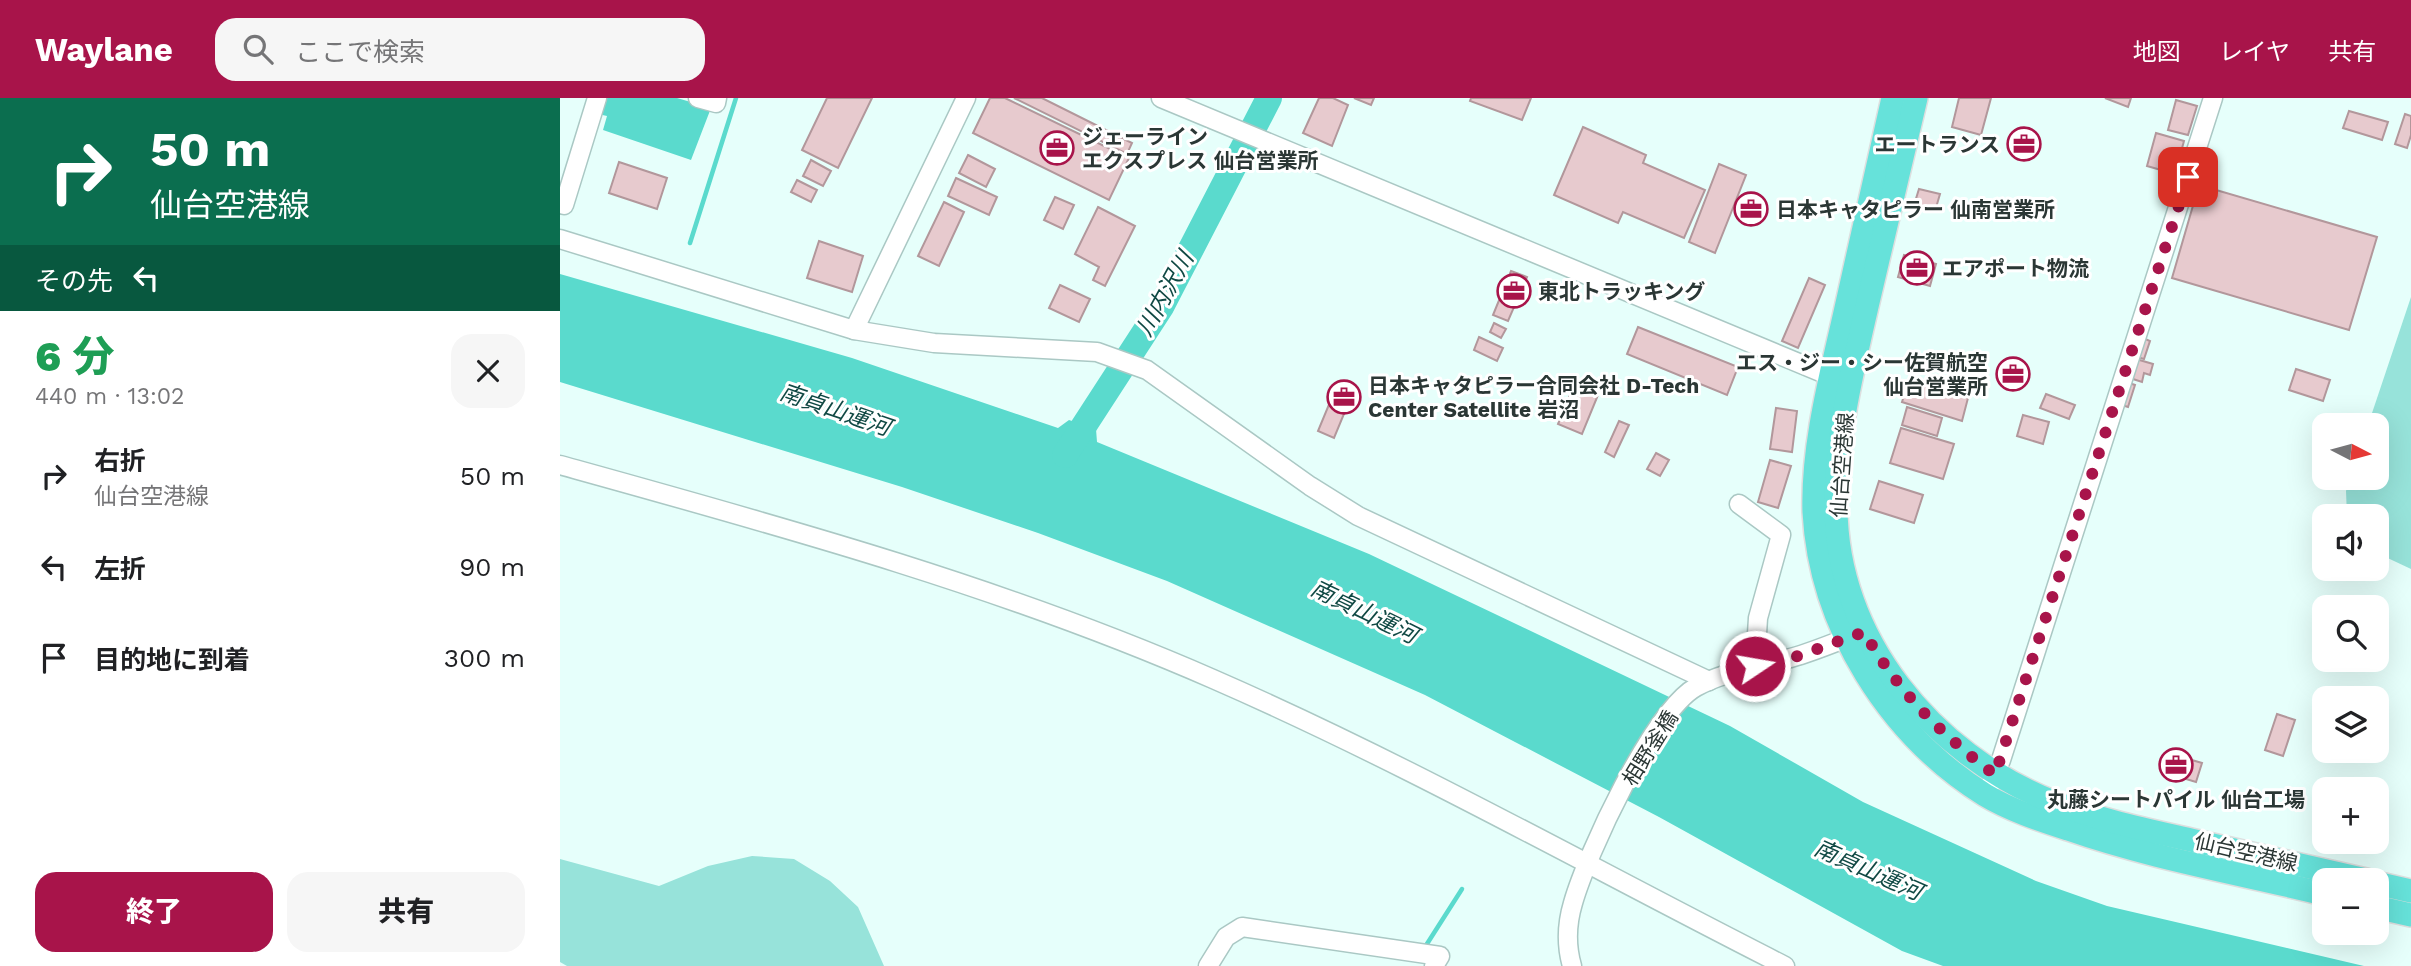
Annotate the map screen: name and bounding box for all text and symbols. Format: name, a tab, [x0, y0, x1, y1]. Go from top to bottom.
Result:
search box	[215, 18, 705, 81]
text: Waylane	[35, 30, 173, 69]
icon: search	[239, 30, 277, 68]
text: ここで検索	[295, 37, 425, 67]
text: 地図	[2133, 38, 2181, 66]
text: レイヤ	[2219, 38, 2290, 66]
text: 共有	[2328, 38, 2376, 66]
text: 50 m	[150, 120, 270, 178]
place label: ジェーライン エクスプレス 仙台営業所	[1082, 124, 1318, 173]
office icon: エートランス	[2005, 125, 2043, 163]
icon: right	[35, 126, 126, 217]
office icon: ジェーライン エクスプレス 仙台営業所	[1038, 129, 1076, 167]
place label: エートランス	[1874, 132, 2000, 157]
pin	[2158, 147, 2218, 207]
icon: arrive	[2169, 158, 2207, 196]
text: 仙台空港線	[150, 186, 310, 224]
office icon: 日本キャタピラー 仙南営業所	[1732, 190, 1770, 228]
place label: 日本キャタピラー 仙南営業所	[1776, 197, 2055, 222]
water label: 川内沢川	[1131, 245, 1201, 341]
office icon: エアポート物流	[1898, 249, 1936, 287]
place label: エアポート物流	[1942, 256, 2089, 281]
icon: left	[127, 259, 165, 297]
text: その先	[35, 266, 113, 296]
office icon: 東北トラッキング	[1495, 272, 1533, 310]
place label: 東北トラッキング	[1538, 279, 1705, 304]
text: 6 分	[35, 332, 114, 381]
button: close	[451, 334, 525, 408]
place label: エス・ジー・シー佐賀航空 仙台営業所	[1736, 350, 1988, 399]
office icon: エス・ジー・シー佐賀航空 仙台営業所	[1994, 355, 2032, 393]
place label: 日本キャタピラー合同会社 D-Tech Center Satellite 岩沼	[1368, 373, 1699, 422]
office icon: 日本キャタピラー合同会社 D-Tech Center Satellite 岩沼	[1325, 378, 1363, 416]
water label: 南貞山運河	[776, 379, 898, 443]
text: 440 m · 13:02	[35, 383, 185, 410]
street label: 仙台空港線	[1826, 412, 1858, 518]
north arrow	[2312, 413, 2389, 490]
map controls	[2312, 413, 2389, 945]
text: 右折	[94, 446, 146, 476]
icon: right	[35, 457, 73, 495]
text: 50 m	[460, 461, 525, 491]
text: 仙台空港線	[94, 483, 209, 510]
button: sound	[2312, 504, 2389, 581]
icon: left	[35, 548, 73, 586]
text: 90 m	[459, 552, 525, 582]
text: 左折	[94, 554, 146, 584]
water label: 南貞山運河	[1306, 575, 1425, 651]
button: search	[2312, 595, 2389, 672]
position arrow	[1718, 629, 1792, 703]
icon: arrive	[35, 639, 73, 677]
text: 300 m	[444, 643, 525, 673]
text: 目的地に到着	[94, 645, 250, 675]
button: layers	[2312, 686, 2389, 763]
street label: 相野釜橋	[1617, 706, 1683, 790]
office icon: 丸藤シートパイル 仙台工場	[2157, 746, 2195, 784]
button: +	[2312, 777, 2389, 854]
place label: 丸藤シートパイル 仙台工場	[2047, 787, 2305, 812]
street label: 仙台空港線	[2192, 828, 2300, 876]
water label: 南貞山運河	[1810, 834, 1930, 907]
button: −	[2312, 868, 2389, 945]
button: 終了	[35, 872, 273, 952]
button: 共有	[287, 872, 525, 952]

